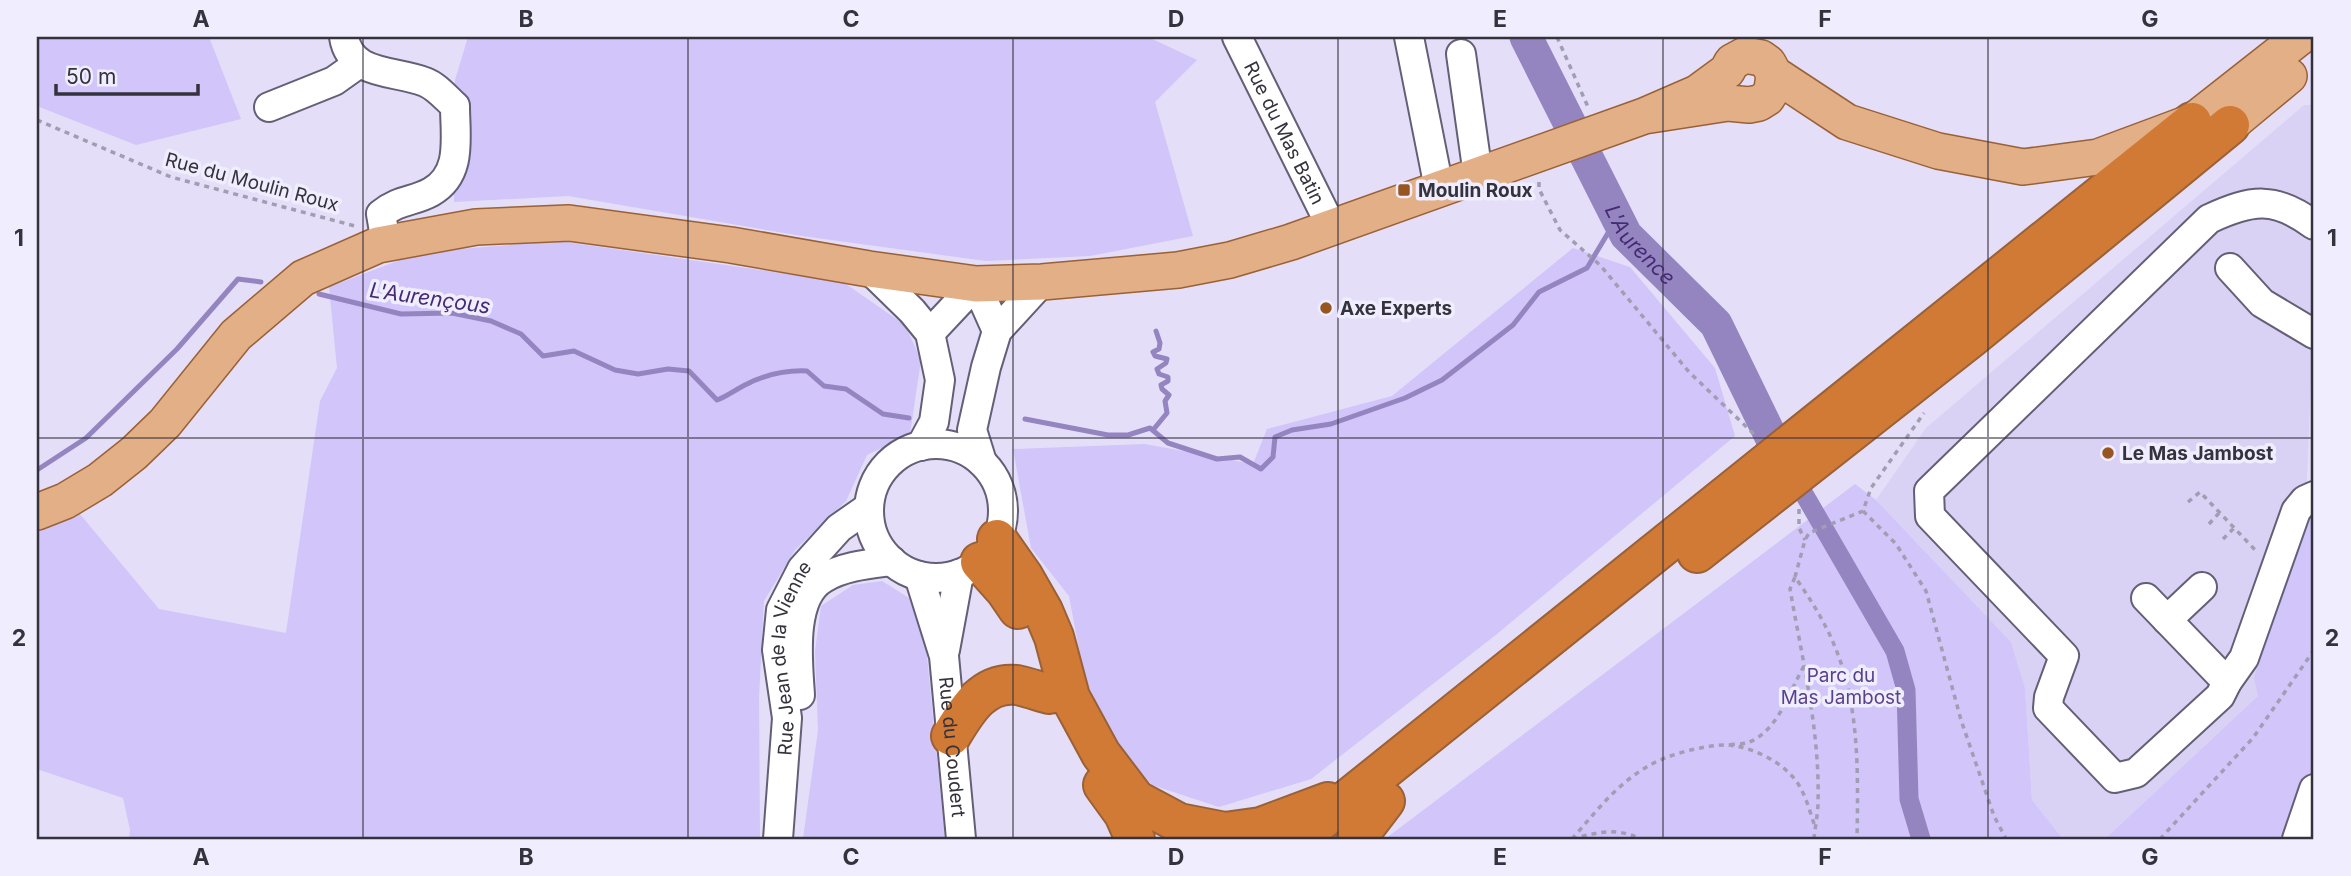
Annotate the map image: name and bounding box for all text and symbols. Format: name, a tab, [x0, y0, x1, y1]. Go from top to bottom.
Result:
text: A	[192, 5, 210, 33]
text: B	[518, 5, 534, 33]
text: C	[842, 5, 860, 33]
text: D	[1168, 5, 1184, 33]
text: E	[1493, 5, 1507, 33]
text: F	[1818, 5, 1832, 33]
text: G	[2141, 5, 2159, 33]
scale bar	[56, 52, 198, 96]
street label: Rue du Mas Batin	[1239, 58, 1330, 208]
text: 50 m	[66, 64, 116, 89]
street label: Rue du Moulin Roux	[163, 148, 341, 216]
place label: Moulin Roux	[1418, 179, 1533, 202]
marker: Moulin Roux	[1396, 182, 1412, 198]
water label: L'Aurence	[1600, 200, 1681, 290]
text: 1	[14, 224, 24, 252]
text: 1	[2327, 224, 2337, 252]
water label: L'Aurençous	[368, 277, 492, 319]
place label: Axe Experts	[1340, 297, 1452, 320]
marker: Axe Experts	[1318, 300, 1334, 316]
place label: Le Mas Jambost	[2122, 442, 2273, 465]
marker: Le Mas Jambost	[2100, 445, 2116, 461]
street label: Rue Jean de la Vienne	[765, 555, 816, 756]
text: 2	[12, 624, 26, 652]
text: 2	[2325, 624, 2339, 652]
park label: Parc du Mas Jambost	[1781, 664, 1901, 709]
street label: Rue du Coudert	[934, 675, 970, 818]
text: A	[192, 843, 210, 871]
text: B	[518, 843, 534, 871]
text: C	[842, 843, 860, 871]
text: D	[1168, 843, 1184, 871]
text: E	[1493, 843, 1507, 871]
text: F	[1818, 843, 1832, 871]
text: G	[2141, 843, 2159, 871]

